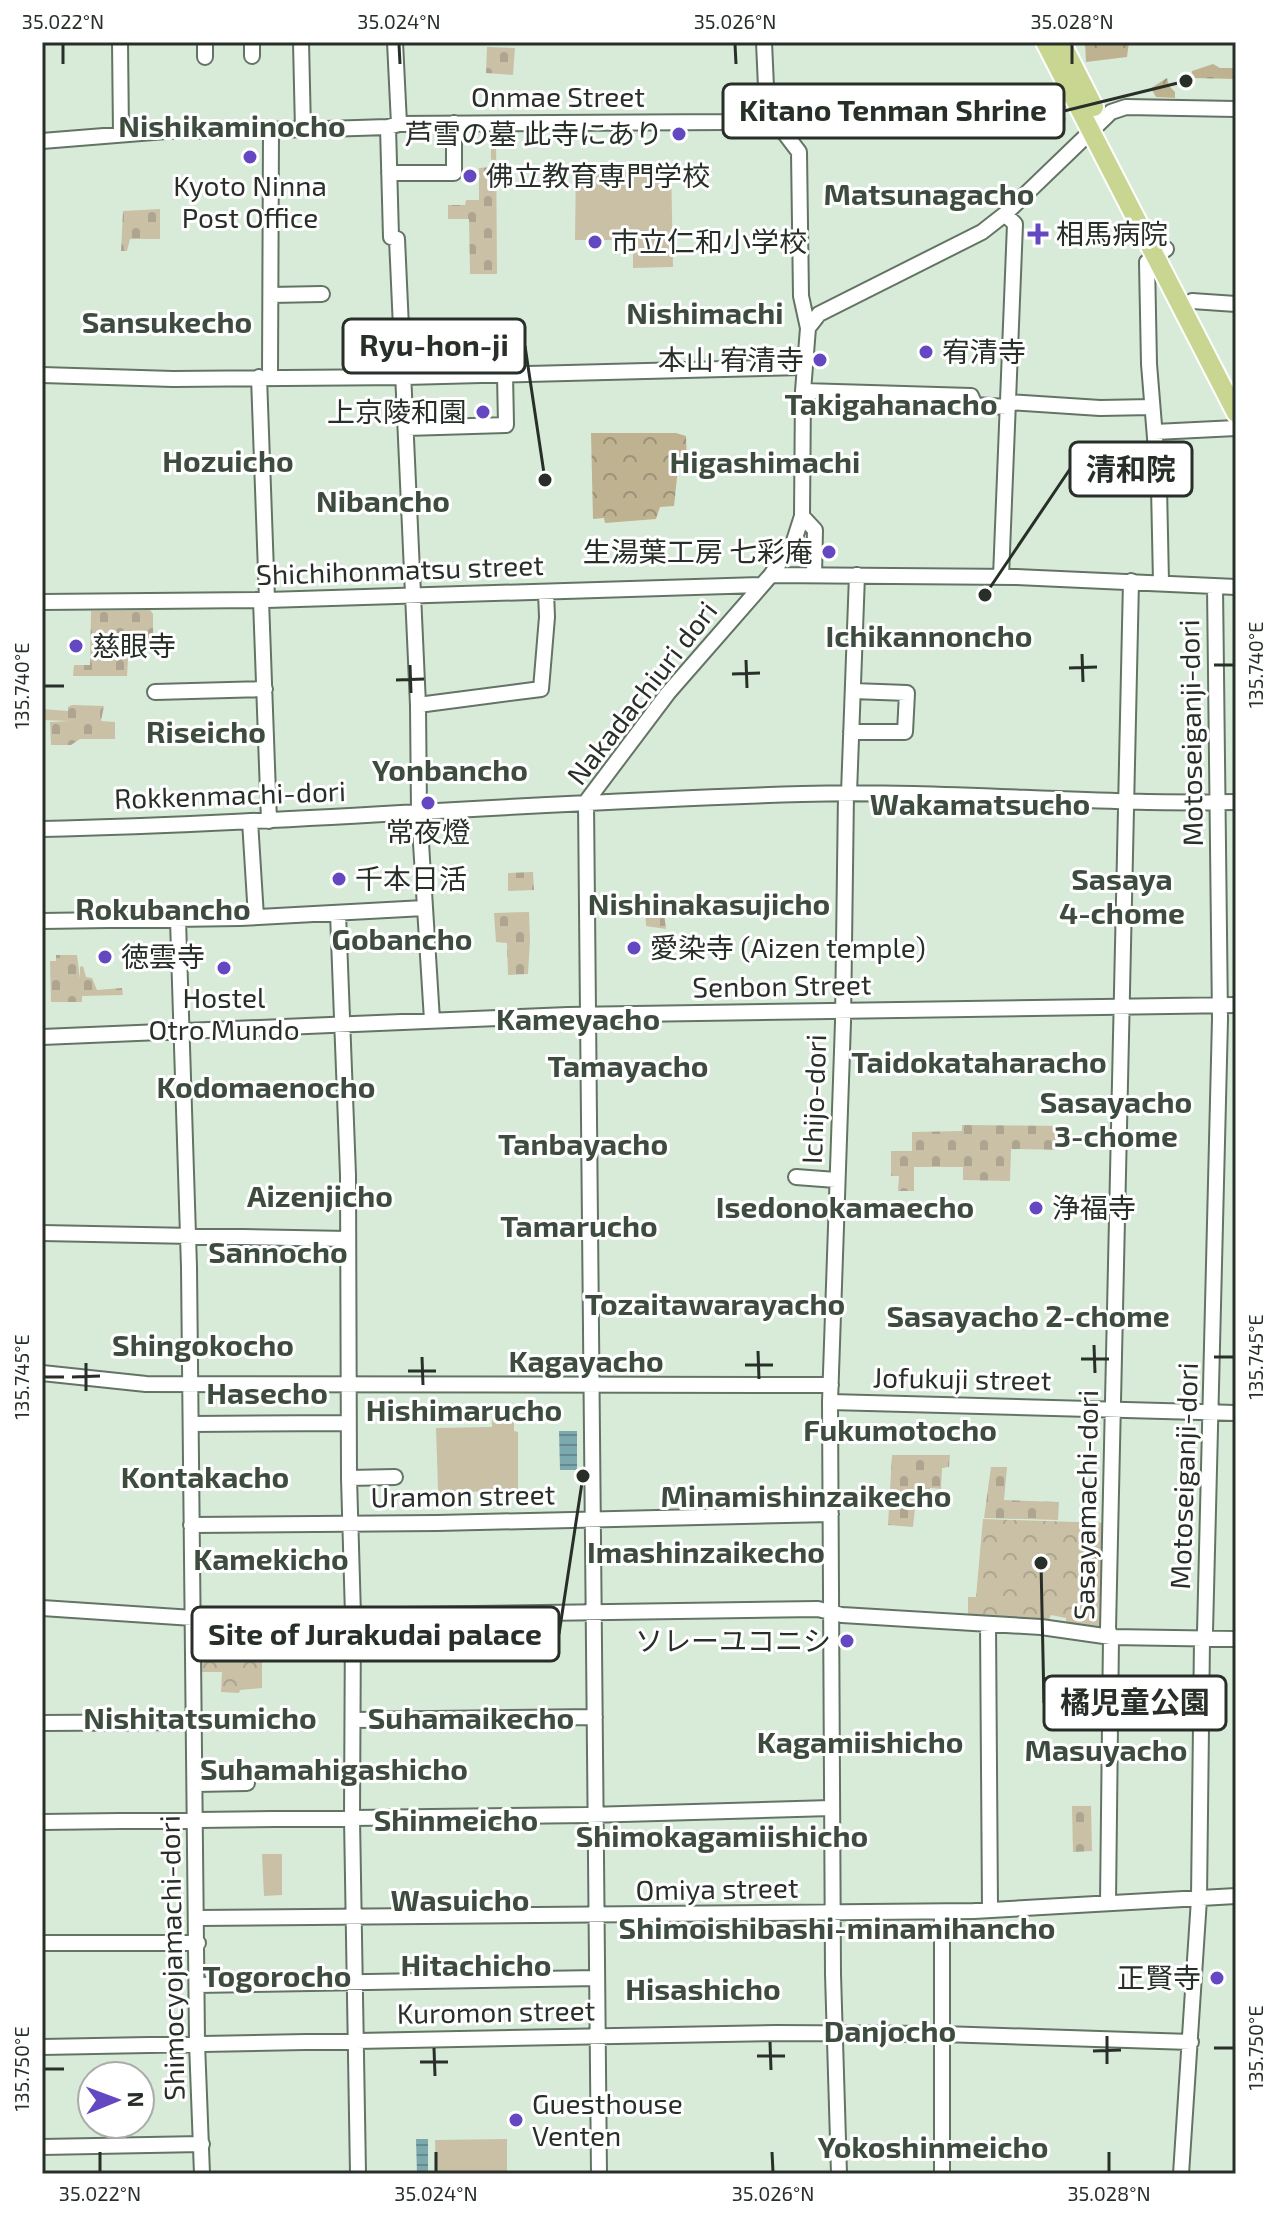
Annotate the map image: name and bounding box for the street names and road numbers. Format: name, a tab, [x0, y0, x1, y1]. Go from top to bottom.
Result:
street label: Onmae Street	[471, 79, 645, 113]
street label: Shichihonmatsu street	[256, 547, 544, 591]
street label: Nakadachiuri dori	[559, 594, 723, 791]
street label: Motoseiganji-dori	[1171, 619, 1209, 847]
street label: Rokkenmachi-dori	[113, 773, 346, 815]
street label: Senbon Street	[692, 966, 872, 1004]
street label: Ichijo-dori	[794, 1033, 832, 1164]
street label: Jofukuji street	[872, 1359, 1052, 1397]
street label: Motoseiganji-dori	[1162, 1362, 1204, 1590]
street label: Sasayamachi-dori	[1066, 1390, 1104, 1620]
street label: Uramon street	[370, 1476, 556, 1514]
street label: Shimocyojamachi-dori	[152, 1815, 190, 2101]
street label: Omiya street	[635, 1870, 799, 1906]
street label: Kuromon street	[396, 1992, 596, 2030]

